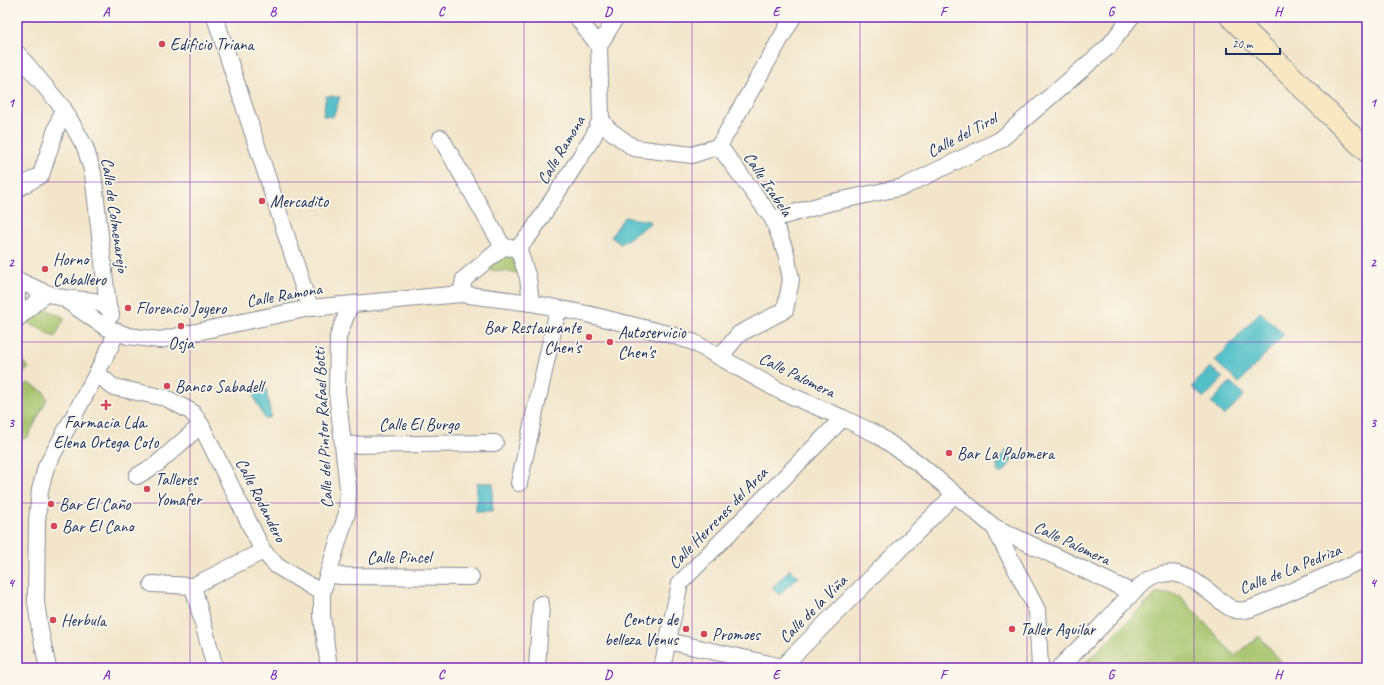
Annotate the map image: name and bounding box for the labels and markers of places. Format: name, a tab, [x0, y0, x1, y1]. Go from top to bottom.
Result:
place label: Edificio Triana	[170, 34, 256, 55]
marker: Edificio Triana	[157, 39, 167, 49]
place label: Mercadito	[270, 191, 329, 212]
marker: Mercadito	[257, 196, 267, 206]
place label: Horno Caballero	[53, 249, 107, 290]
marker: Horno Caballero	[40, 264, 50, 274]
place label: Florencio Joyero	[136, 298, 227, 319]
marker: Florencio Joyero	[123, 303, 133, 313]
place label: Bar Restaurante Chen's	[484, 317, 583, 358]
marker: Osja	[176, 321, 186, 331]
place label: Autoservicio Chen's	[618, 322, 687, 363]
marker: Bar Restaurante Chen's	[584, 332, 594, 342]
place label: Osja	[168, 333, 195, 354]
marker: Autoservicio Chen's	[605, 337, 615, 347]
place label: Banco Sabadell	[175, 376, 266, 397]
marker: Banco Sabadell	[162, 381, 172, 391]
marker: Farmacia Lda. Elena Ortega Coto	[101, 400, 111, 410]
place label: Farmacia Lda. Elena Ortega Coto	[54, 412, 159, 453]
place label: Bar La Palomera	[957, 443, 1056, 464]
marker: Bar La Palomera	[944, 448, 954, 458]
place label: Talleres Yomafer	[155, 469, 203, 510]
marker: Talleres Yomafer	[142, 484, 152, 494]
place label: Bar El Caño	[59, 494, 132, 515]
marker: Bar El Caño	[46, 499, 56, 509]
place label: Bar El Cano	[62, 516, 136, 537]
marker: Bar El Cano	[49, 521, 59, 531]
place label: Centro de belleza Venus	[604, 609, 680, 650]
place label: Herbula	[61, 610, 108, 631]
marker: Herbula	[48, 615, 58, 625]
place label: Taller Aguilar	[1020, 619, 1097, 640]
marker: Centro de belleza Venus	[681, 624, 691, 634]
place label: Promoes	[712, 624, 762, 645]
marker: Taller Aguilar	[1007, 624, 1017, 634]
marker: Promoes	[699, 629, 709, 639]

